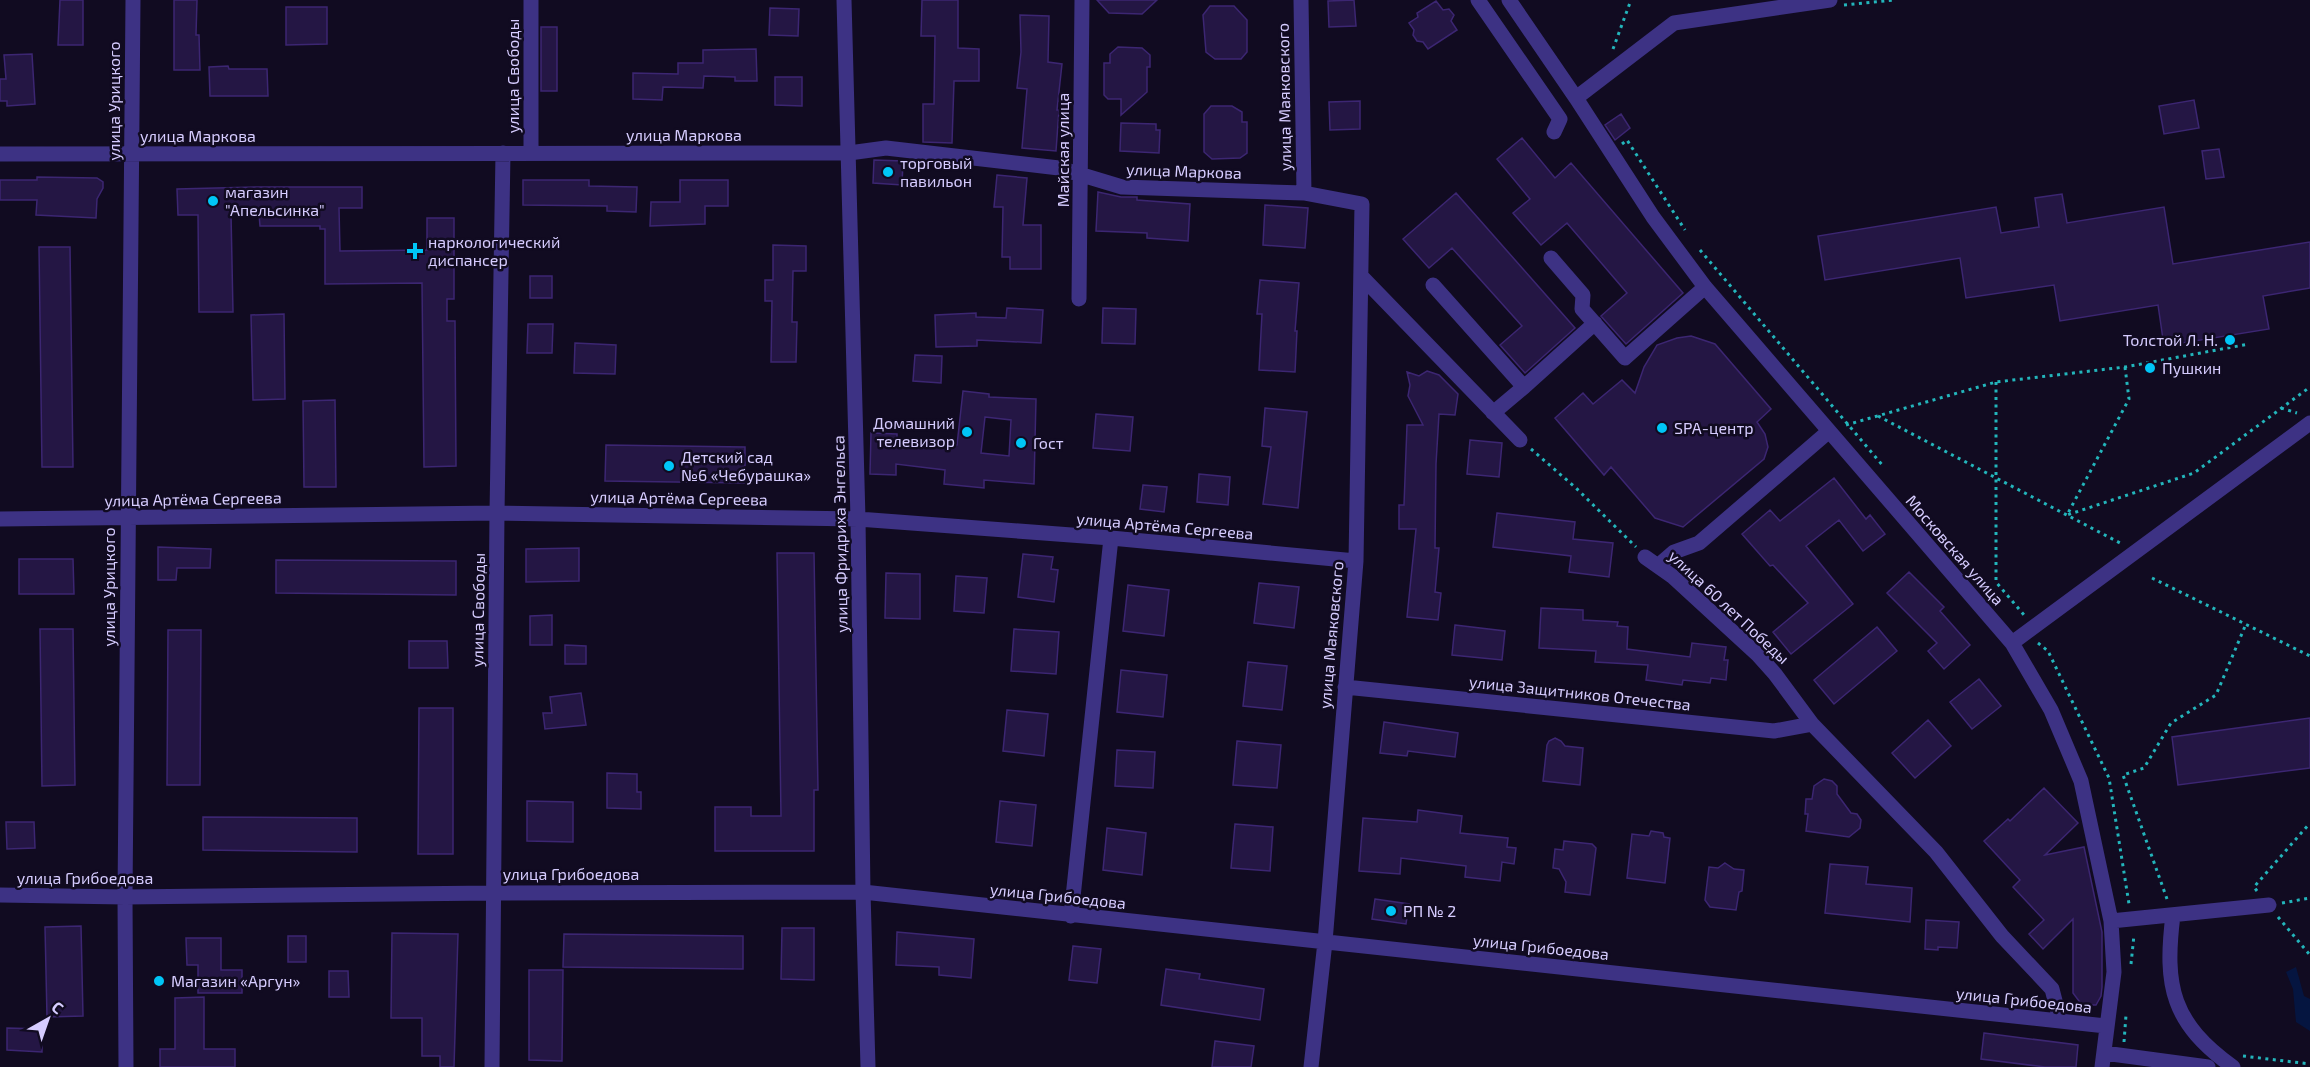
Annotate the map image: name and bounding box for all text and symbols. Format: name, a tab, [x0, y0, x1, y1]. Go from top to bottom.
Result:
street label: улица Свободы	[503, 19, 523, 133]
street label: улица Маяковского	[1273, 23, 1295, 171]
street label: улица Урицкого	[104, 41, 124, 161]
street label: Майская улица	[1053, 93, 1073, 207]
street label: улица Маркова	[626, 125, 742, 145]
street label: улица Маркова	[140, 126, 256, 146]
place label: торговый павильон	[900, 153, 972, 190]
street label: улица Маркова	[1126, 159, 1242, 183]
marker: торговый павильон	[881, 165, 895, 179]
place label: магазин "Апельсинка"	[225, 182, 325, 219]
marker: магазин "Апельсинка"	[206, 194, 220, 208]
place label: наркологический диспансер	[428, 232, 560, 269]
marker: наркологический диспансер	[406, 242, 424, 260]
place label: Толстой Л. Н.	[2123, 330, 2218, 349]
marker: Толстой Л. Н.	[2223, 333, 2237, 347]
place label: Пушкин	[2162, 358, 2221, 378]
marker: Пушкин	[2143, 361, 2157, 375]
place label: Домашний телевизор	[873, 413, 955, 450]
place label: SPA-центр	[1674, 418, 1754, 437]
marker: SPA-центр	[1655, 421, 1669, 435]
marker: Домашний телевизор	[960, 425, 974, 439]
place label: Гост	[1033, 433, 1064, 452]
street label: улица Фридриха Энгельса	[828, 435, 852, 633]
marker: Гост	[1014, 436, 1028, 450]
place label: Детский сад №6 «Чебурашка»	[681, 447, 811, 485]
marker: Детский сад №6 «Чебурашка»	[662, 459, 676, 473]
street label: улица Артёма Сергеева	[590, 486, 768, 510]
street label: улица Артёма Сергеева	[104, 487, 282, 511]
street label: Московская улица	[1902, 491, 2008, 609]
street label: улица Артёма Сергеева	[1076, 508, 1254, 544]
street label: улица Урицкого	[99, 527, 119, 647]
street label: улица 60 лет Победы	[1664, 546, 1794, 668]
street label: улица Свободы	[467, 553, 489, 667]
street label: улица Маяковского	[1315, 560, 1347, 710]
street label: улица Защитников Отечества	[1468, 671, 1692, 715]
street label: улица Грибоедова	[503, 864, 639, 884]
street label: улица Грибоедова	[17, 868, 153, 888]
street label: улица Грибоедова	[989, 879, 1127, 913]
place label: РП № 2	[1403, 901, 1456, 920]
marker: РП № 2	[1384, 904, 1398, 918]
street label: улица Грибоедова	[1472, 930, 1610, 964]
place label: Магазин «Аргун»	[171, 971, 301, 991]
marker: Магазин «Аргун»	[152, 974, 166, 988]
street label: улица Грибоедова	[1955, 983, 2093, 1017]
north arrow	[18, 989, 78, 1049]
text: С	[48, 997, 68, 1017]

